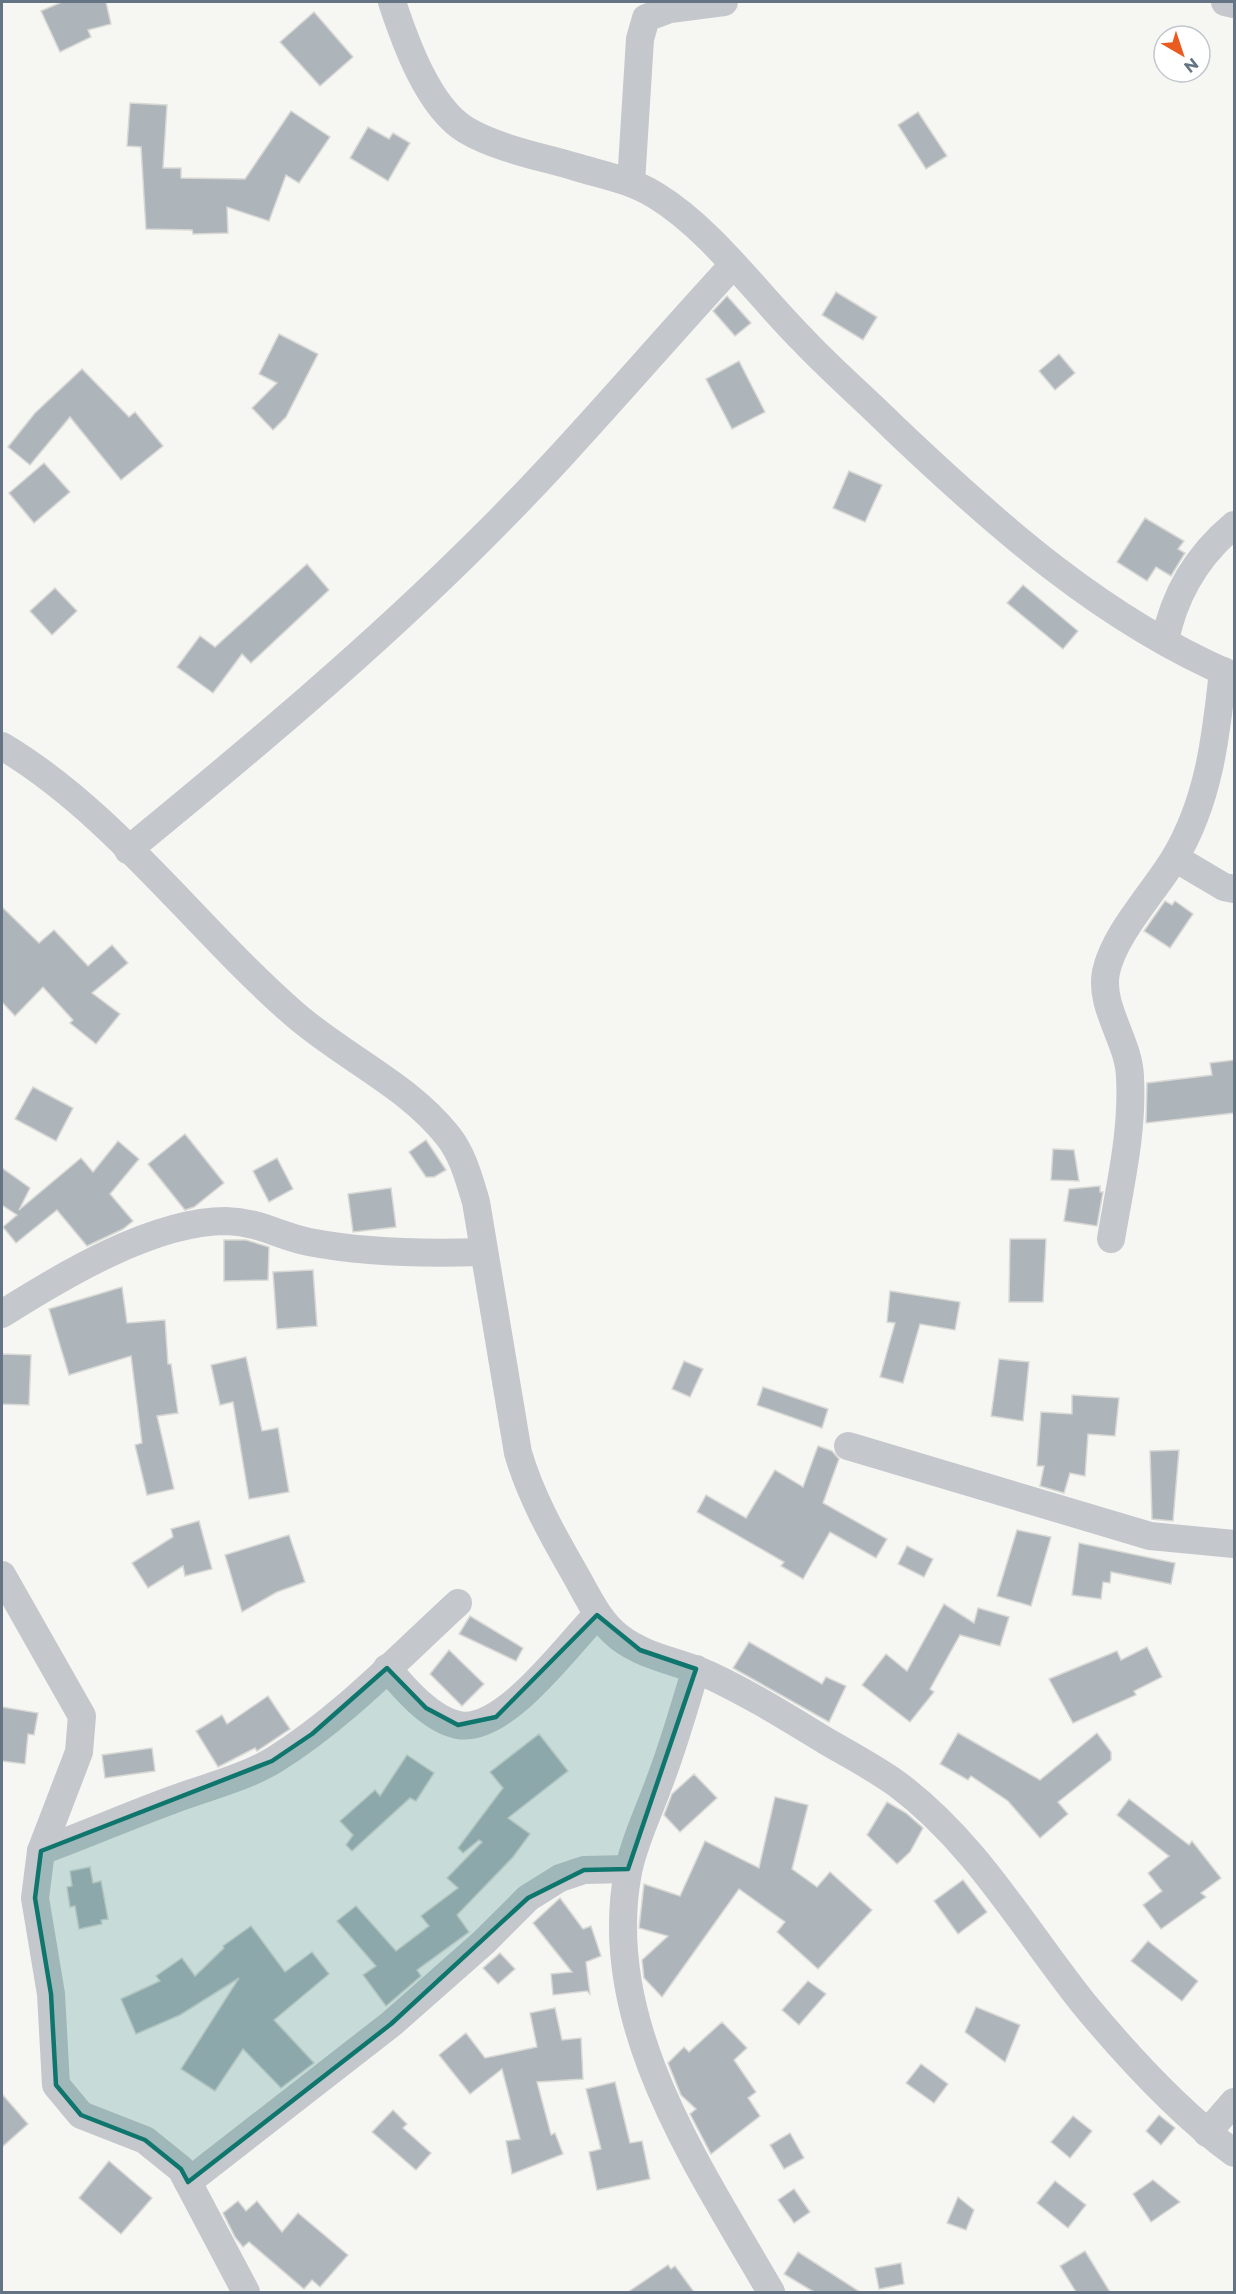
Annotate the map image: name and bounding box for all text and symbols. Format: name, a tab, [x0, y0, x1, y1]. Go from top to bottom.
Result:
north arrow	[1152, 24, 1212, 84]
text: N	[1180, 54, 1202, 77]

